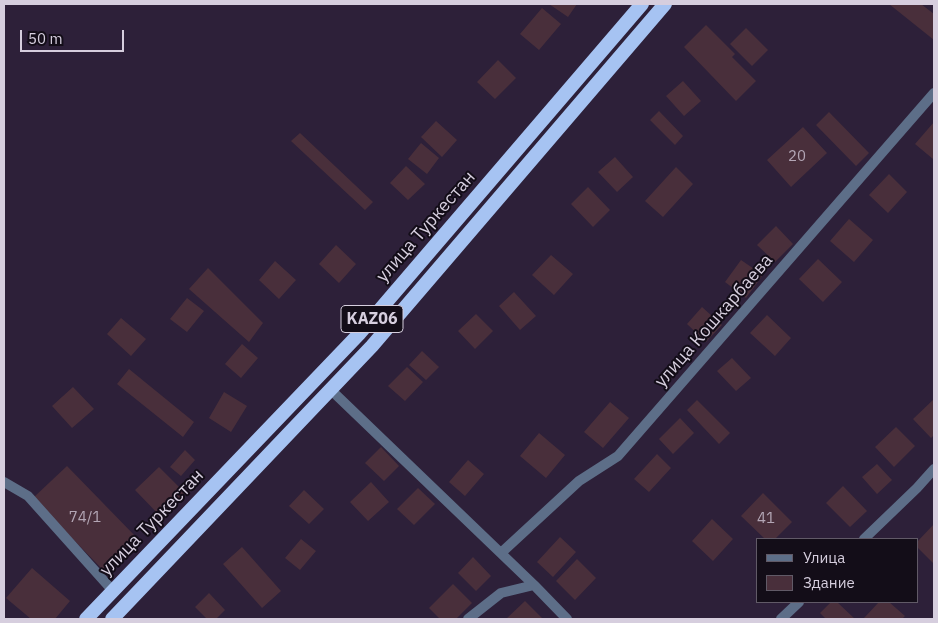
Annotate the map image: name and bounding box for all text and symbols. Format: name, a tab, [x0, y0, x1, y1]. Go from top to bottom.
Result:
scale bar	[22, 20, 126, 52]
text: 50 m	[28, 29, 63, 48]
house number: 20	[788, 148, 806, 166]
street label: улица Туркестан	[372, 167, 480, 287]
street label: улица Кошкарбаева	[650, 250, 778, 392]
road number: KАZ06	[341, 306, 403, 332]
street label: улица Туркестан	[96, 465, 208, 581]
house number: 74/1	[69, 509, 101, 527]
house number: 41	[757, 510, 775, 528]
legend	[756, 538, 918, 603]
text: Улица	[803, 548, 845, 567]
text: Здание	[803, 573, 855, 592]

